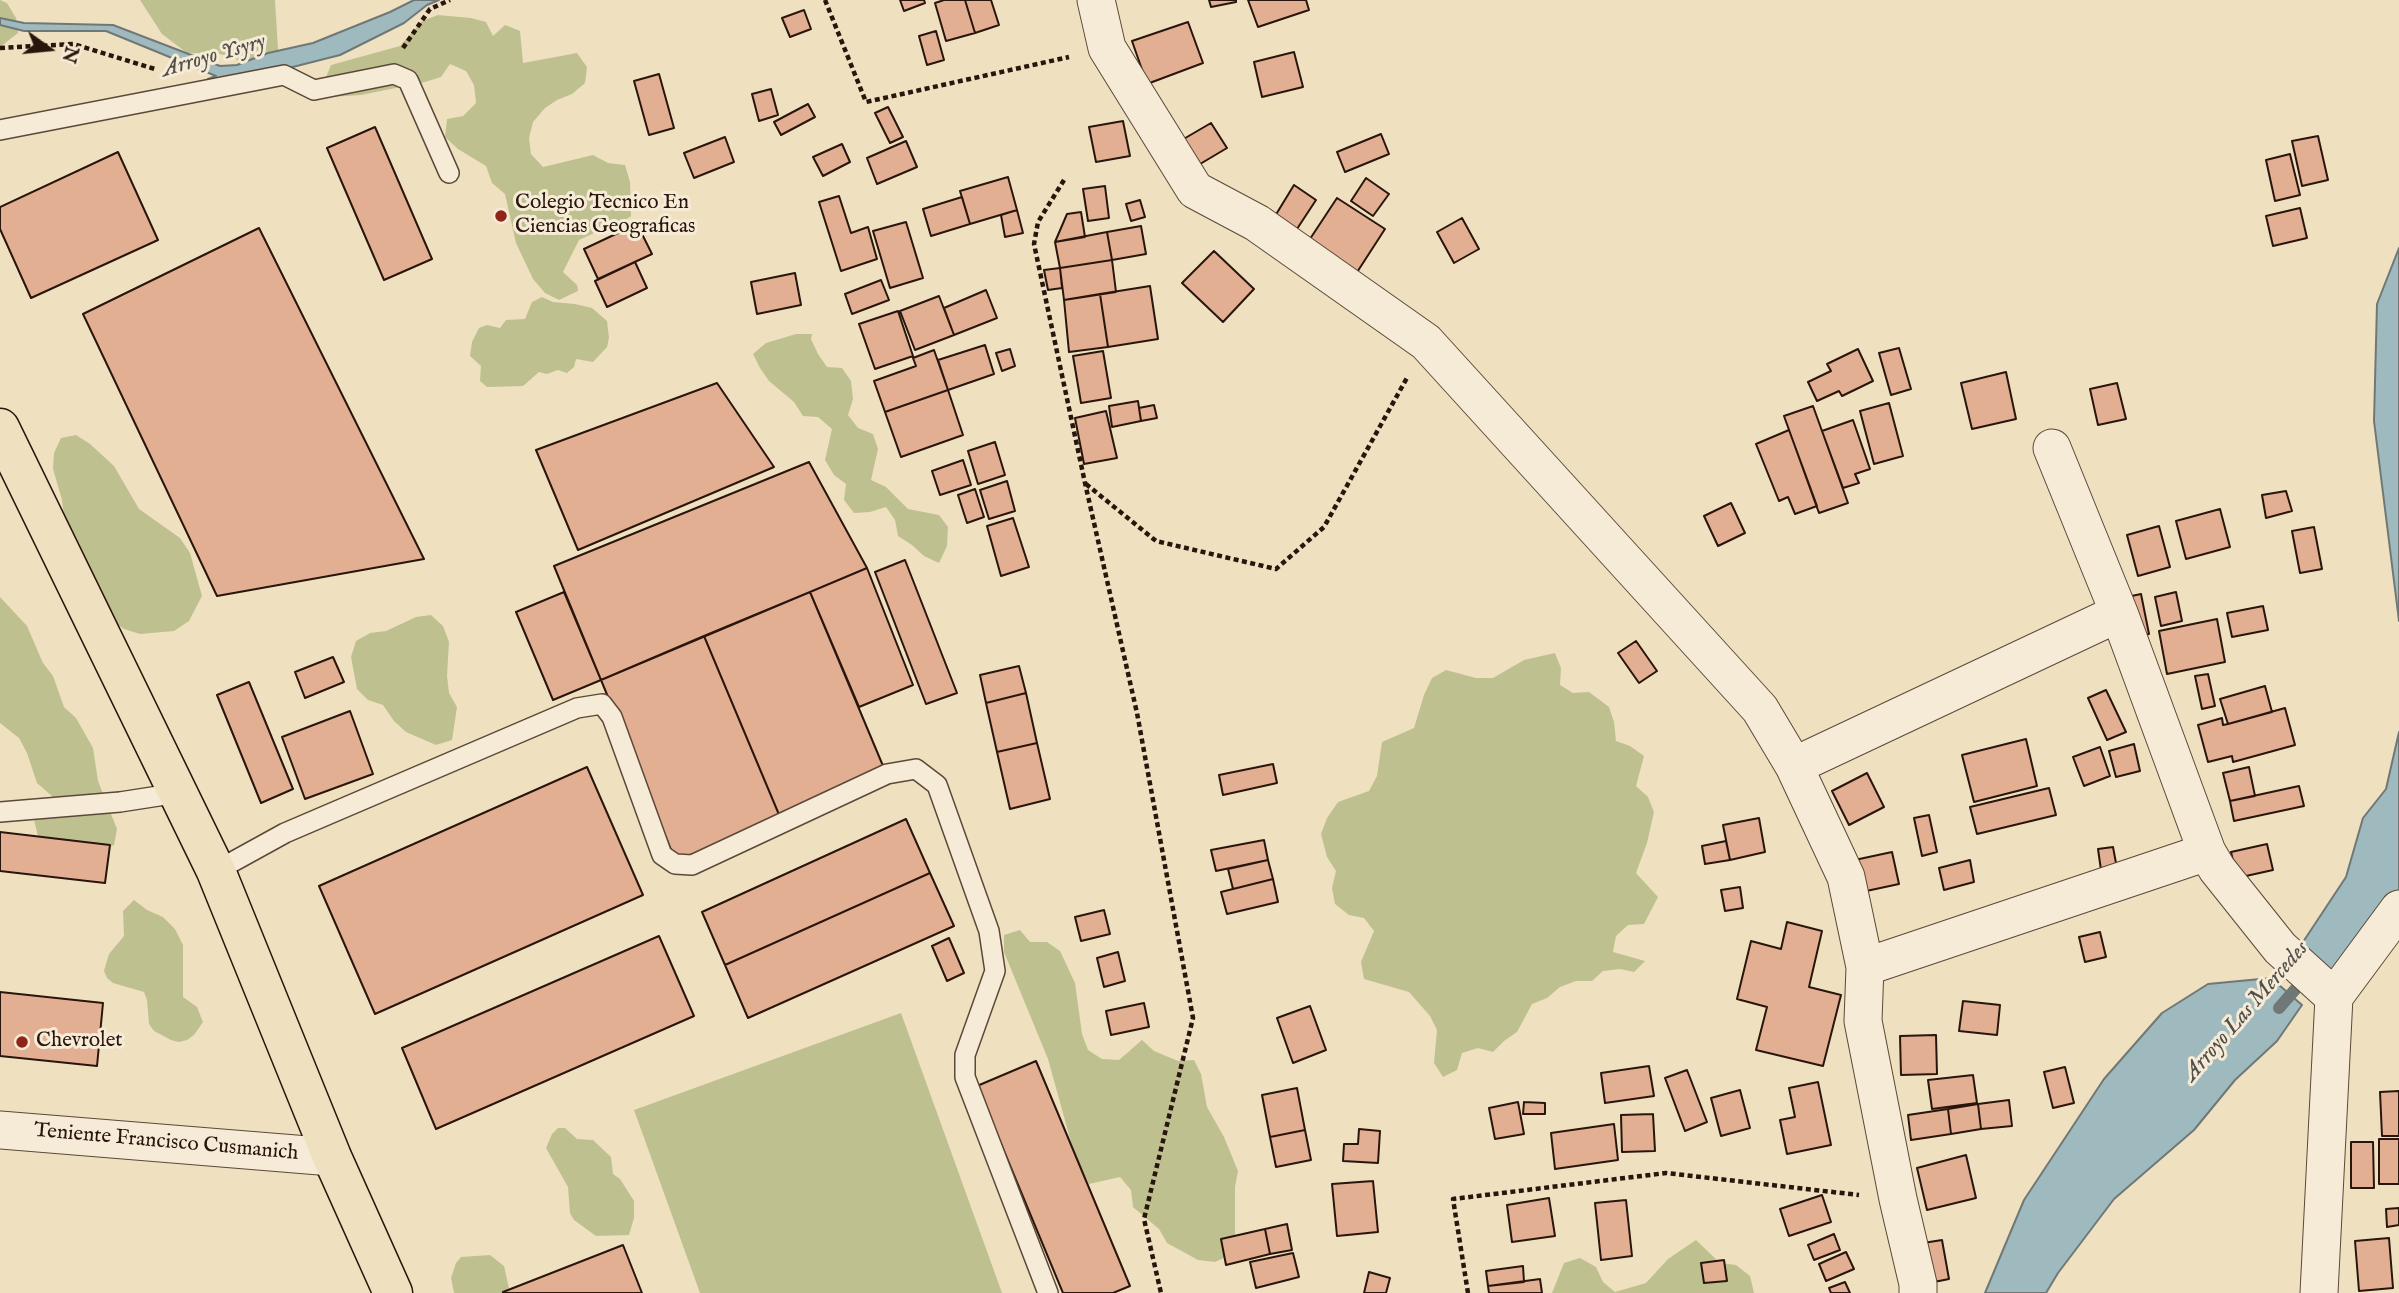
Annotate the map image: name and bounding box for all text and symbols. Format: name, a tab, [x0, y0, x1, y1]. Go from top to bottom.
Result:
north arrow	[14, 14, 84, 84]
water label: Arroyo Ysyry	[159, 29, 269, 85]
text: N	[56, 43, 83, 65]
place label: Colegio Tecnico En Ciencias Geograficas	[515, 191, 695, 241]
marker: Colegio Tecnico En Ciencias Geograficas	[493, 208, 509, 224]
water label: Arroyo Las Mercedes	[2179, 936, 2315, 1088]
place label: Chevrolet	[36, 1029, 123, 1055]
marker: Chevrolet	[14, 1034, 30, 1050]
street label: Teniente Francisco Cusmanich	[33, 1119, 299, 1167]

